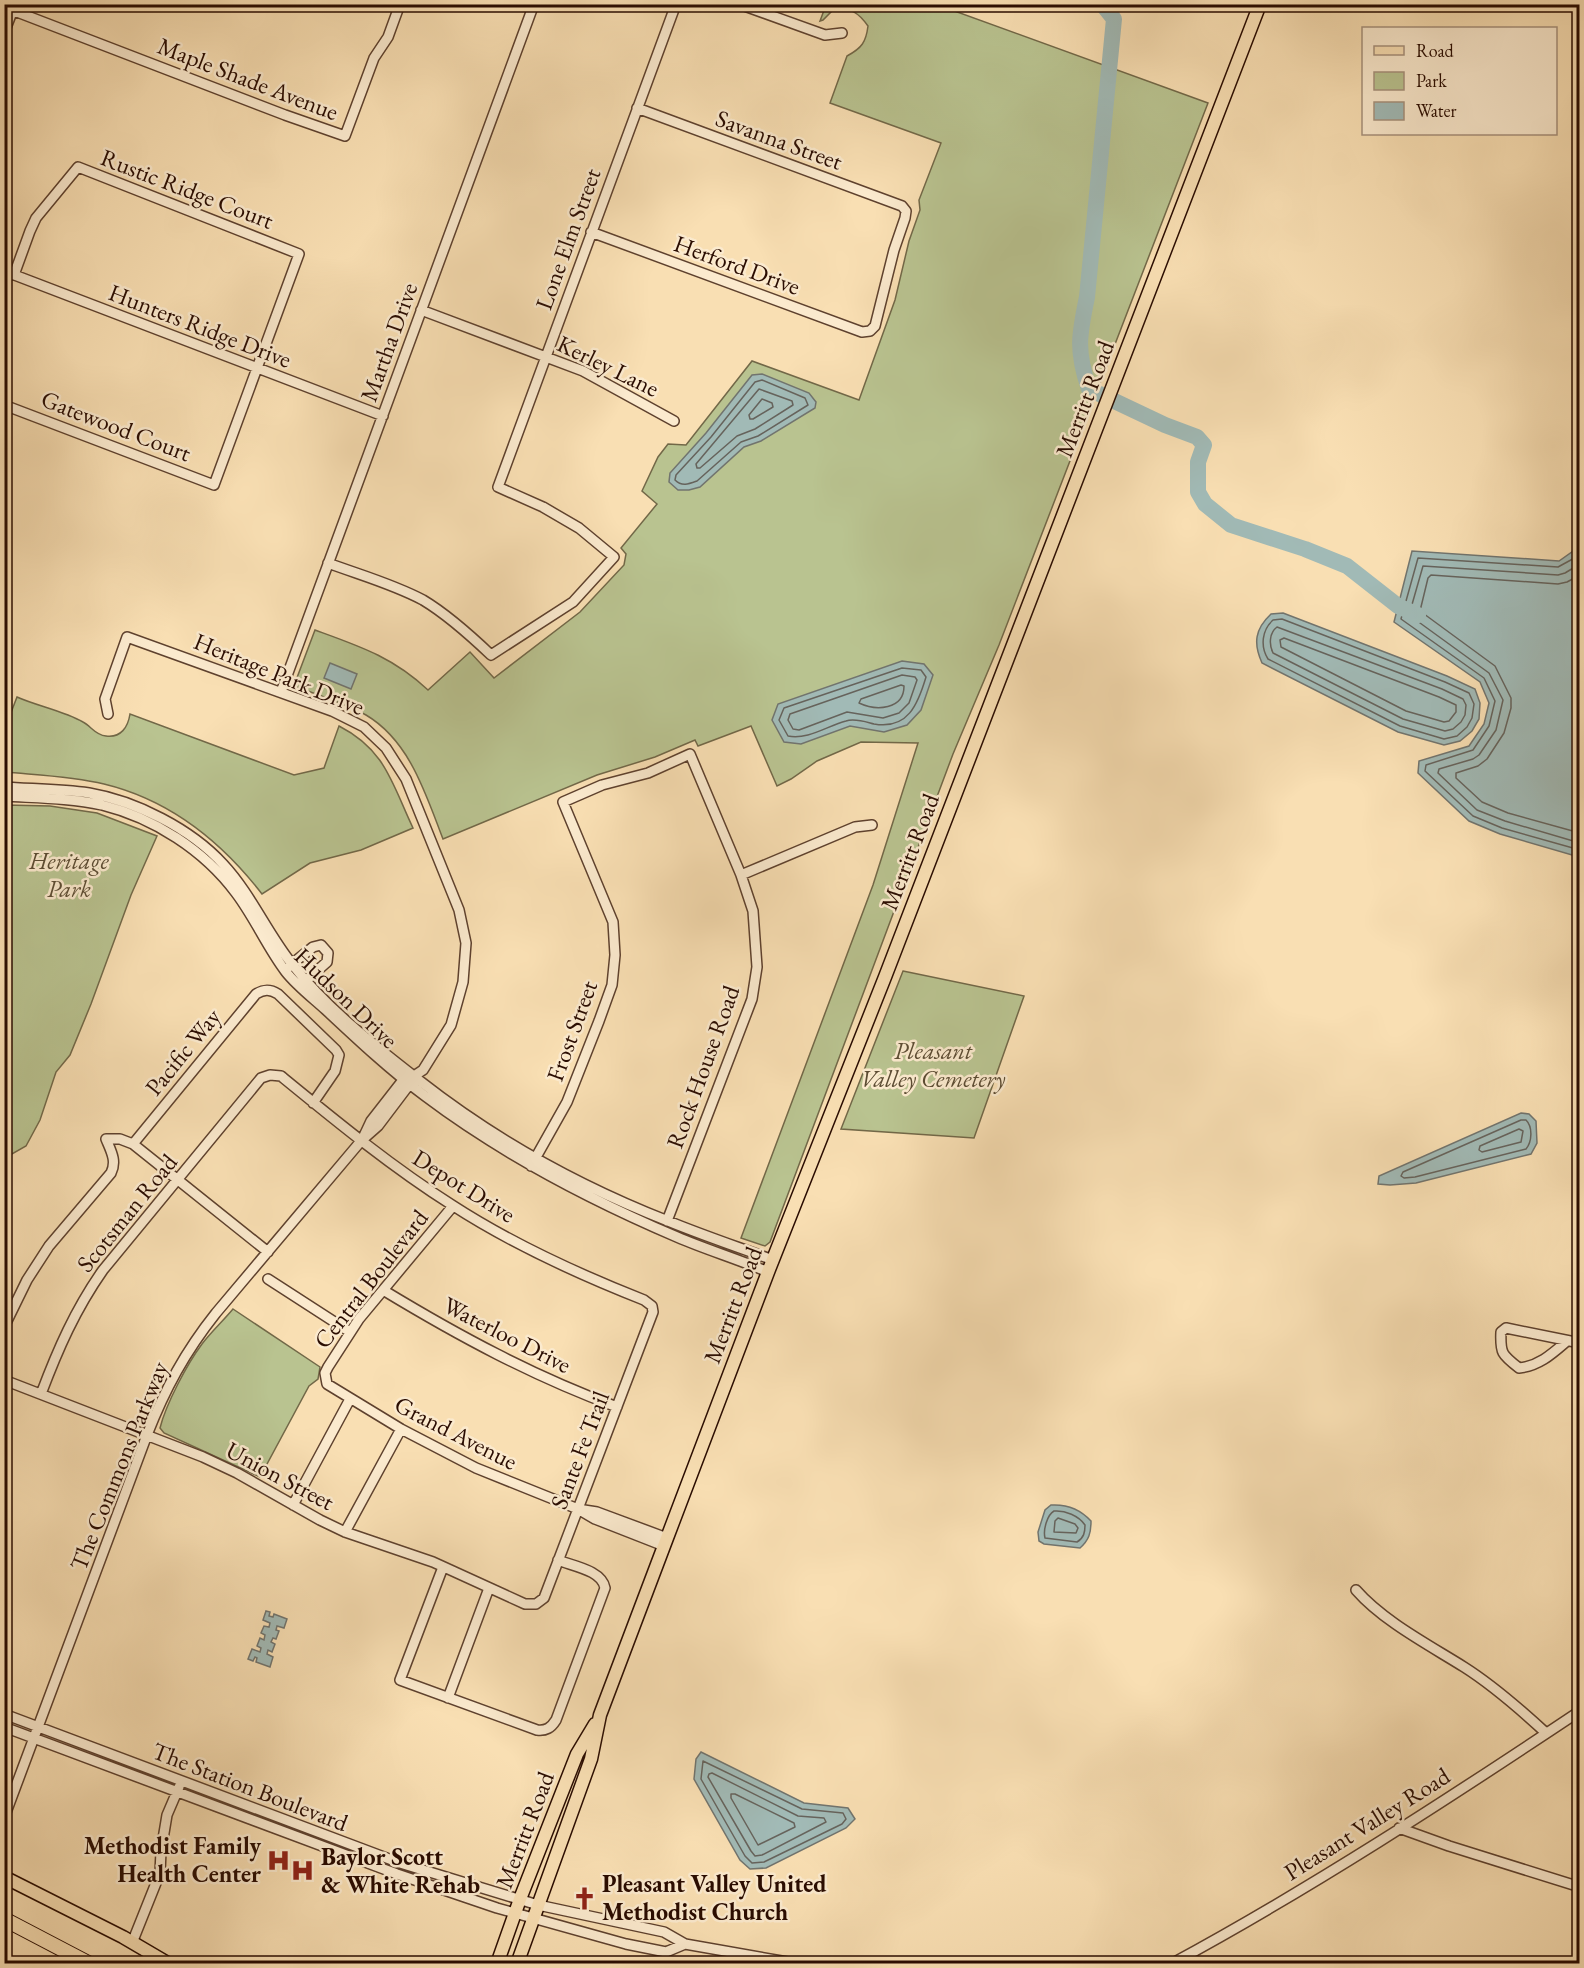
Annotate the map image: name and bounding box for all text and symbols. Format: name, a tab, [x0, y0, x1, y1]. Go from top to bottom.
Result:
legend	[1362, 27, 1557, 135]
street label: Maple Shade Avenue	[153, 30, 343, 127]
text: Road	[1416, 39, 1455, 62]
text: Park	[1416, 69, 1447, 92]
text: Water	[1416, 99, 1457, 122]
street label: Savanna Street	[712, 102, 847, 177]
street label: Rustic Ridge Court	[97, 141, 278, 236]
street label: Lone Elm Street	[528, 163, 608, 314]
street label: Herford Drive	[670, 227, 804, 302]
street label: Hunters Ridge Drive	[104, 276, 296, 375]
street label: Martha Drive	[353, 278, 424, 406]
street label: Kerley Lane	[552, 328, 664, 404]
street label: Merritt Road	[1048, 335, 1121, 462]
street label: Gatewood Court	[37, 383, 196, 468]
street label: Heritage Park Drive	[189, 625, 369, 722]
street label: Merritt Road	[873, 788, 946, 915]
park label: Heritage Park	[28, 845, 109, 904]
street label: Hudson Drive	[288, 940, 405, 1055]
street label: Frost Street	[539, 976, 604, 1085]
street label: Rock House Road	[659, 980, 747, 1152]
street label: Pacific Way	[138, 1001, 228, 1102]
park label: Pleasant Valley Cemetery	[861, 1035, 1006, 1094]
street label: Depot Drive	[407, 1142, 521, 1229]
street label: Scotsman Road	[69, 1146, 184, 1278]
street label: Central Boulevard	[307, 1202, 435, 1355]
street label: Merritt Road	[696, 1241, 769, 1368]
street label: Waterloo Drive	[438, 1289, 576, 1380]
street label: The Commons Parkway	[62, 1356, 175, 1575]
street label: Sante Fe Trail	[543, 1386, 616, 1513]
street label: Grand Avenue	[390, 1388, 523, 1477]
street label: Union Street	[221, 1434, 340, 1517]
street label: The Station Boulevard	[148, 1735, 353, 1838]
street label: Pleasant Valley Road	[1278, 1760, 1456, 1887]
street label: Merritt Road	[488, 1766, 561, 1893]
place label: Methodist Family Health Center	[84, 1830, 261, 1889]
place label: Baylor Scott & White Rehab	[321, 1841, 480, 1900]
hospital icon: Methodist Family Health Center	[266, 1847, 292, 1873]
hospital icon: Baylor Scott & White Rehab	[290, 1858, 316, 1884]
place label: Pleasant Valley United Methodist Church	[602, 1868, 827, 1927]
church icon: Pleasant Valley United Methodist Church	[571, 1885, 597, 1911]

